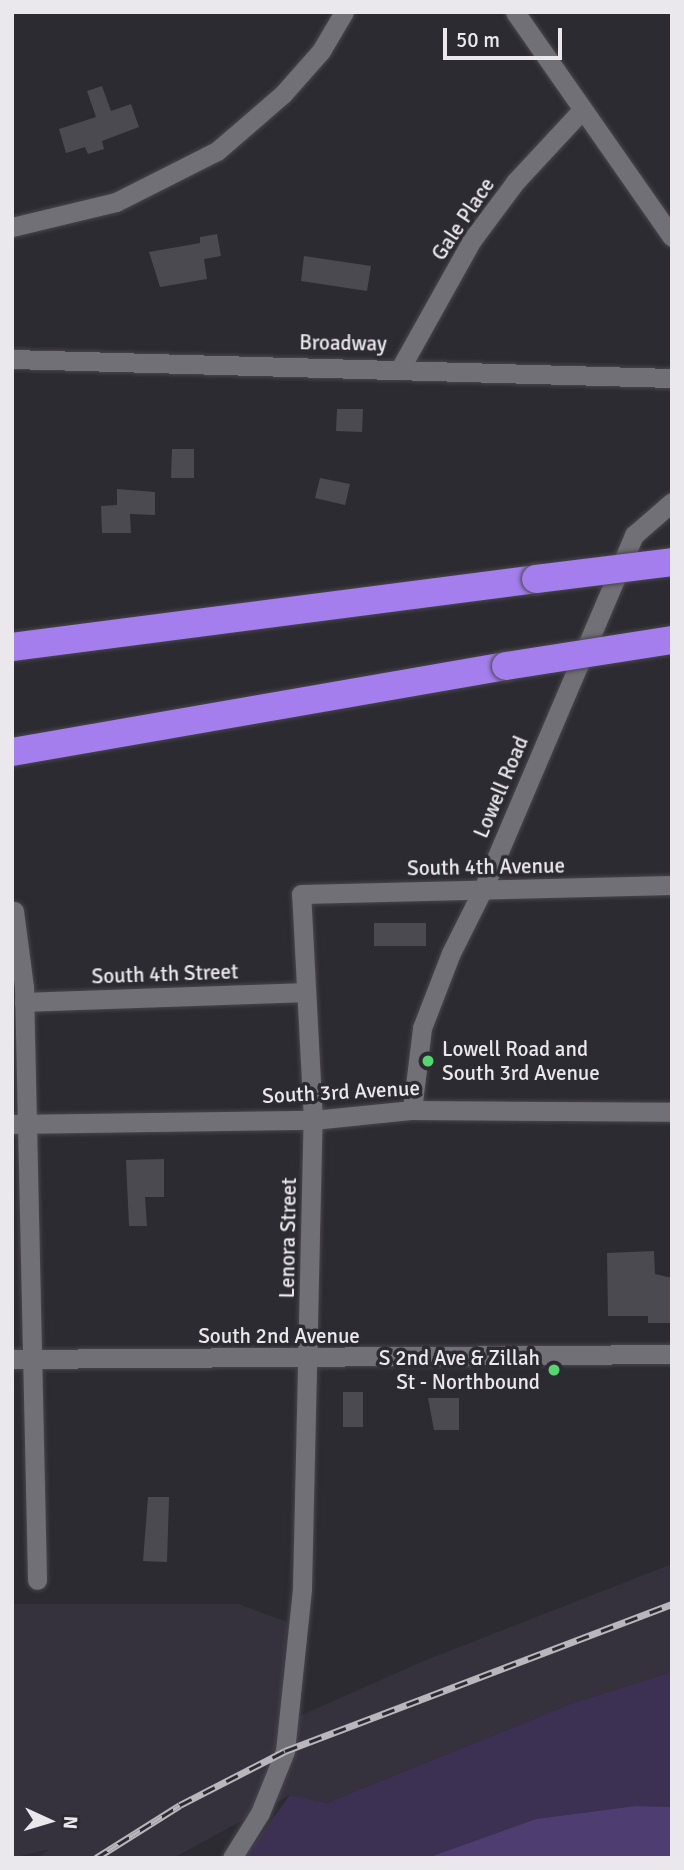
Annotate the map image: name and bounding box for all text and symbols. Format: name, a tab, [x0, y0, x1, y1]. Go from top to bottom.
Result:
scale bar	[446, 14, 565, 58]
text: 50 m	[456, 27, 500, 53]
street label: Gale Place	[426, 173, 500, 265]
street label: Broadway	[299, 330, 387, 356]
street label: Lowell Road	[468, 732, 534, 842]
street label: South 4th Avenue	[407, 853, 565, 881]
street label: South 4th Street	[91, 959, 239, 989]
place label: Lowell Road and South 3rd Avenue	[442, 1036, 600, 1086]
marker: Lowell Road and South 3rd Avenue	[420, 1053, 436, 1069]
street label: South 3rd Avenue	[262, 1075, 420, 1109]
street label: Lenora Street	[274, 1177, 302, 1299]
street label: South 2nd Avenue	[198, 1323, 360, 1349]
place label: S 2nd Ave & Zillah St - Northbound	[379, 1345, 540, 1395]
marker: S 2nd Ave & Zillah St - Northbound	[546, 1362, 562, 1378]
north arrow	[14, 1786, 84, 1856]
text: N	[58, 1815, 82, 1830]

